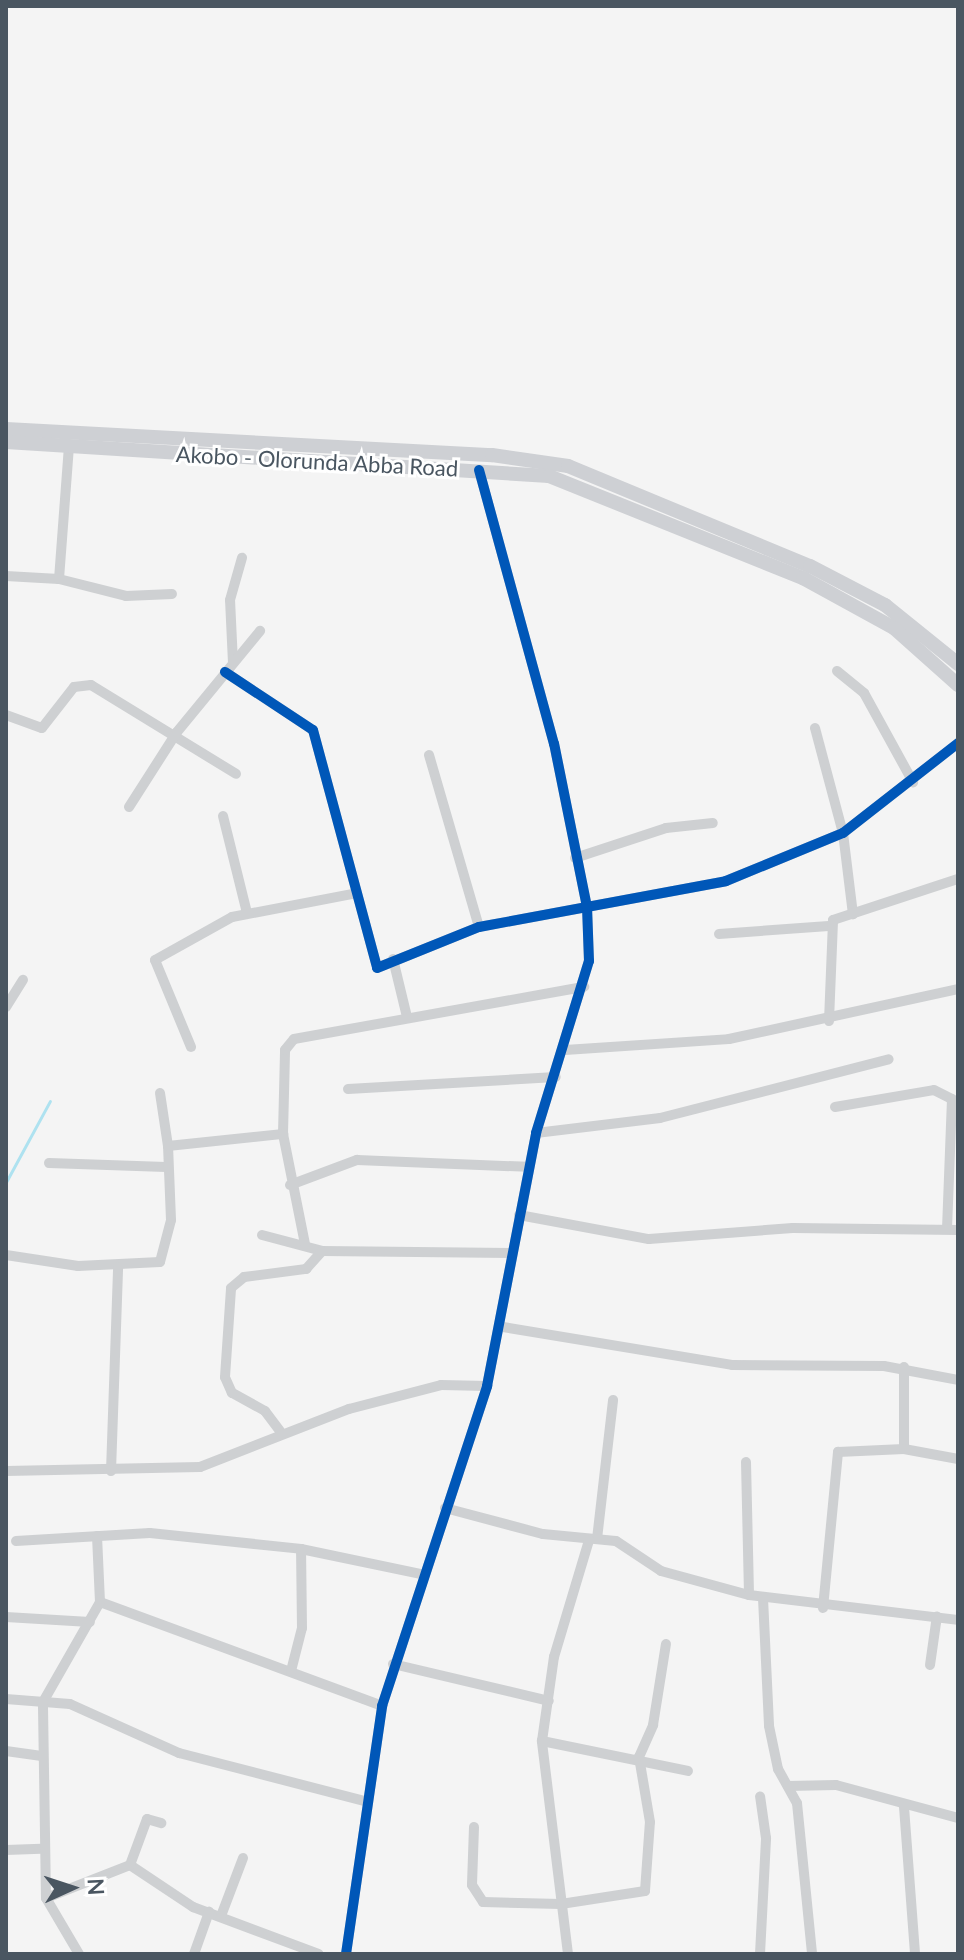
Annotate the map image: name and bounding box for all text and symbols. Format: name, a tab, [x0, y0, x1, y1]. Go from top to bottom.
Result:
street label: Akobo - Olorunda Abba Road	[175, 440, 459, 482]
north arrow	[32, 1848, 112, 1928]
text: N	[83, 1878, 110, 1896]

